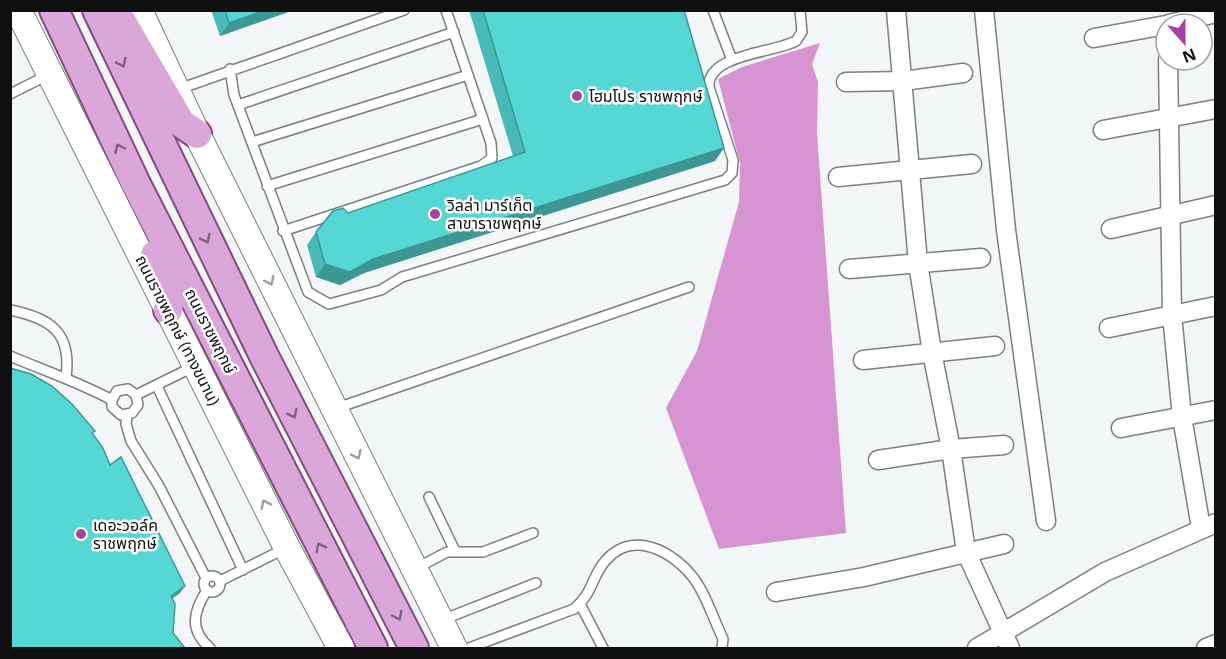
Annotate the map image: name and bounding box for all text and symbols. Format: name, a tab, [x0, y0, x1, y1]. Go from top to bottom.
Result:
north arrow	[1154, 12, 1214, 72]
text: N	[1179, 43, 1199, 69]
one-way arrow	[114, 57, 126, 68]
place label: โฮมโปร ราชพฤกษ์	[589, 85, 703, 107]
marker: โฮมโปร ราชพฤกษ์	[570, 89, 584, 103]
one-way arrow	[115, 143, 127, 154]
place label: วิลล่า มาร์เก็ต สาขาราชพฤกษ์	[446, 194, 542, 234]
marker: วิลล่า มาร์เก็ต สาขาราชพฤกษ์	[428, 207, 442, 221]
one-way arrow	[199, 233, 210, 244]
street label: ถนนราชพฤกษ์ (ทางขนาน)	[132, 252, 224, 408]
one-way arrow	[263, 274, 275, 285]
street label: ถนนราชพฤกษ์	[181, 285, 241, 377]
one-way arrow	[286, 407, 297, 418]
one-way arrow	[350, 449, 361, 460]
one-way arrow	[260, 499, 272, 510]
place label: เดอะวอล์ค ราชพฤกษ์	[93, 514, 158, 554]
marker: เดอะวอล์ค ราชพฤกษ์	[74, 527, 88, 541]
one-way arrow	[316, 542, 328, 553]
one-way arrow	[390, 610, 402, 621]

